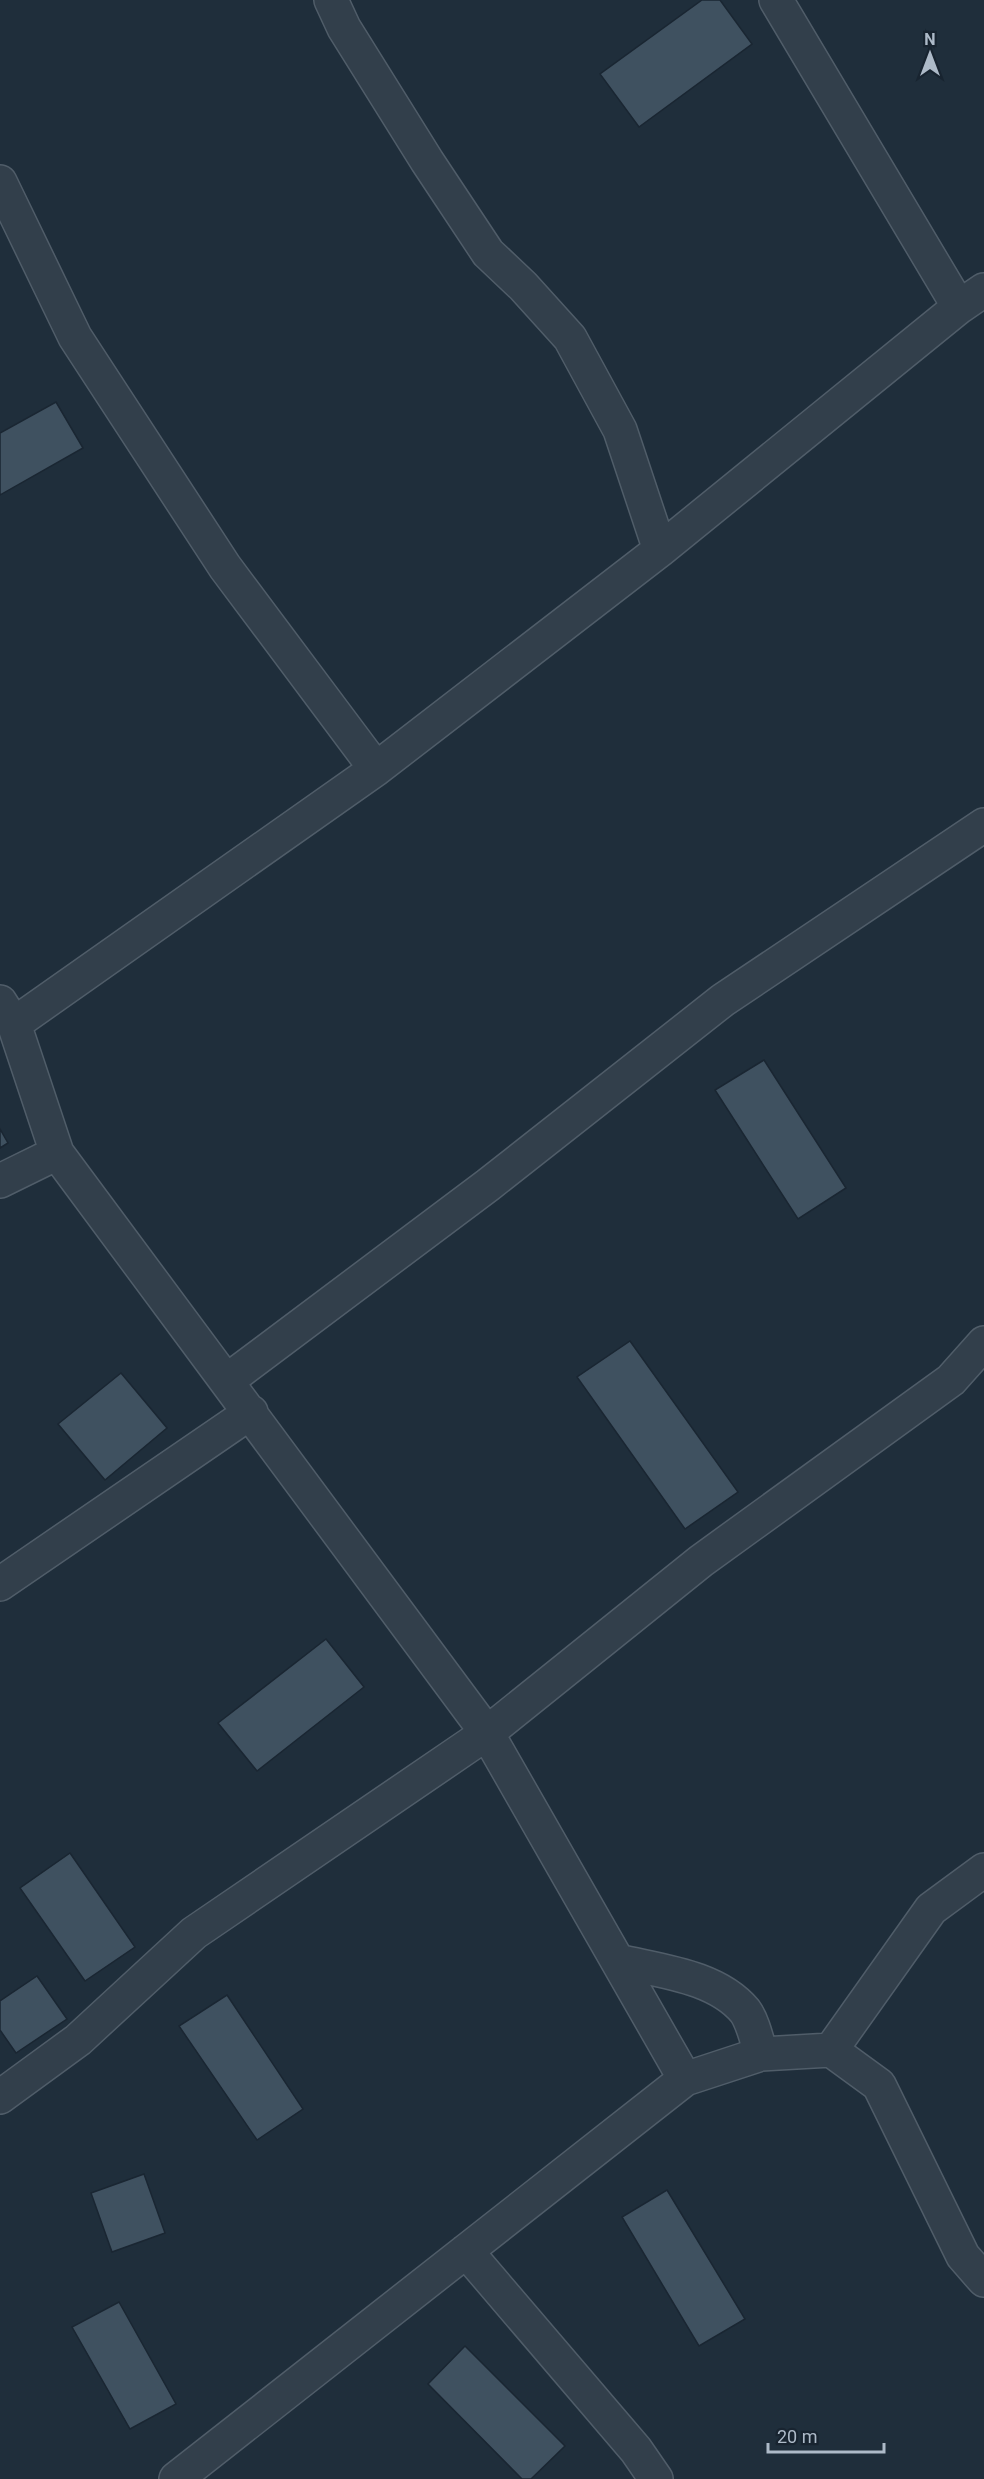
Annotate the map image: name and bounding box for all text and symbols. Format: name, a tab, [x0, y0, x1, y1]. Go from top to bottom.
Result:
north arrow	[900, 24, 960, 84]
text: N	[924, 30, 936, 49]
scale bar	[768, 2416, 884, 2454]
text: 20 m	[777, 2426, 817, 2447]

